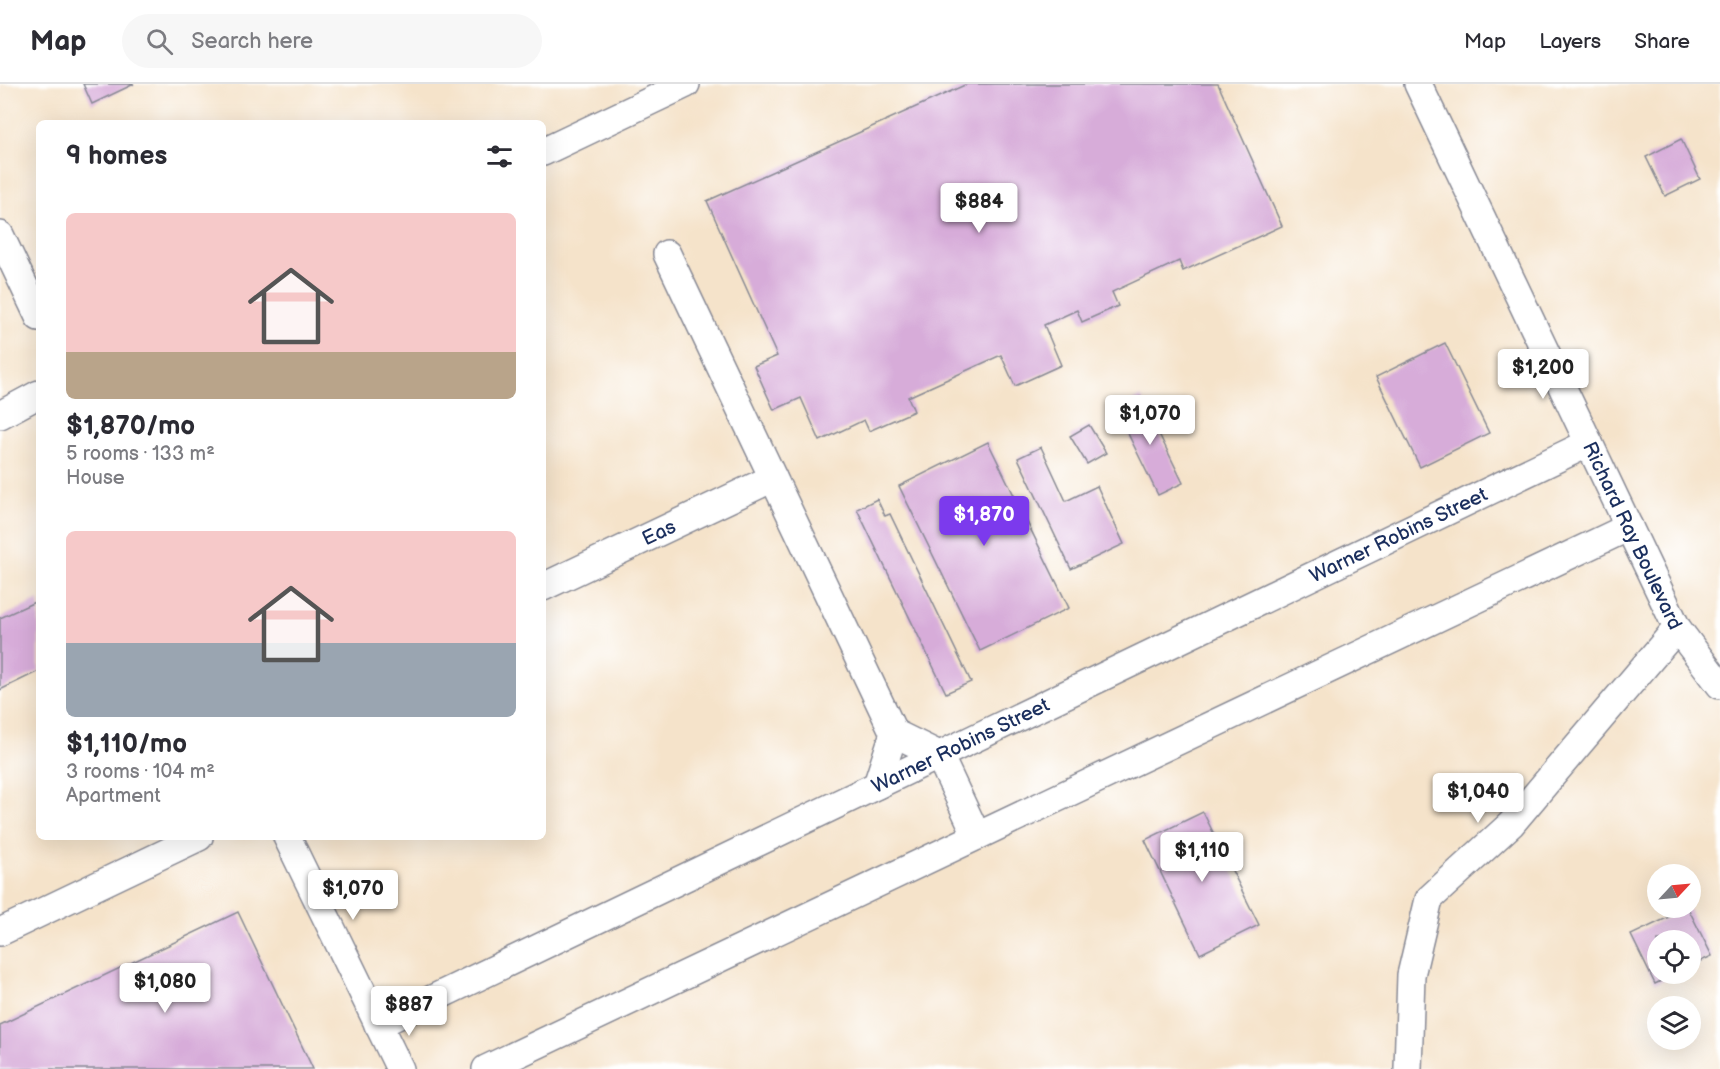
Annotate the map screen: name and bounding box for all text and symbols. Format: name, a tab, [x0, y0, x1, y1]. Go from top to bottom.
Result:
search box	[122, 14, 542, 68]
text: Map	[30, 25, 86, 58]
icon: search	[143, 25, 176, 58]
text: Search here	[191, 28, 313, 55]
text: Map	[1464, 29, 1506, 54]
text: Layers	[1539, 29, 1601, 54]
text: Share	[1634, 29, 1690, 54]
icon: filters	[483, 140, 516, 173]
text: 9 homes	[66, 141, 167, 172]
pin: $884	[943, 183, 1015, 234]
text: $884	[955, 190, 1004, 214]
icon: home	[237, 252, 345, 360]
pin: $1,200	[1494, 349, 1592, 400]
text: $1,200	[1512, 356, 1574, 380]
pin: $1,070	[1101, 395, 1199, 446]
text: $1,070	[1119, 402, 1181, 426]
text: $1,870/mo	[66, 411, 195, 442]
street label: Richard Ray Boulevard	[1577, 438, 1687, 634]
text: 5 rooms · 133 m²	[66, 442, 215, 466]
text: House	[66, 466, 125, 490]
street label: Warner Robins Street	[1306, 483, 1491, 588]
pin: $1,870	[935, 496, 1033, 547]
text: $1,870	[953, 503, 1015, 527]
street label: Eas	[638, 515, 680, 551]
icon: home	[237, 570, 345, 678]
street label: Warner Robins Street	[868, 693, 1053, 799]
text: $1,110/mo	[66, 729, 187, 760]
text: 3 rooms · 104 m²	[66, 760, 215, 784]
pin: $1,040	[1429, 773, 1527, 824]
text: $1,040	[1447, 780, 1509, 804]
text: Apartment	[66, 784, 161, 808]
pin: $1,110	[1153, 832, 1251, 883]
text: $1,110	[1174, 839, 1230, 863]
north arrow	[1647, 864, 1701, 918]
map controls	[1647, 864, 1701, 1050]
pin: $1,070	[304, 870, 402, 921]
text: $1,070	[322, 877, 384, 901]
button: locate	[1647, 930, 1701, 984]
pin: $1,080	[116, 963, 214, 1014]
text: $1,080	[134, 970, 196, 994]
pin: $887	[373, 986, 445, 1037]
text: $887	[385, 993, 433, 1017]
button: layers	[1647, 996, 1701, 1050]

